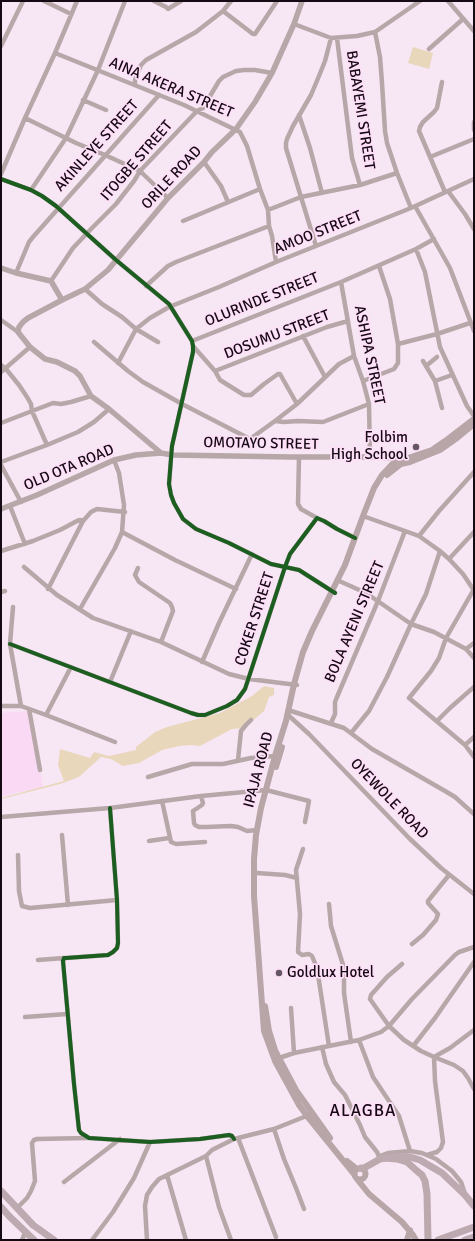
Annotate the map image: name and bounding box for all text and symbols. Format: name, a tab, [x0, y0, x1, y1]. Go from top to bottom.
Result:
street label: BABAYEMI STREET	[342, 49, 378, 171]
street label: AINA AKERA STREET	[106, 54, 236, 122]
street label: AKINLEYE STREET	[51, 97, 143, 195]
street label: ITOGBE STREET	[97, 117, 177, 205]
street label: ORILE ROAD	[138, 143, 206, 213]
street label: AMOO STREET	[272, 207, 364, 259]
street label: OLURINDE STREET	[202, 269, 322, 331]
street label: ASHIPA STREET	[350, 304, 388, 406]
street label: DOSUMU STREET	[222, 307, 332, 363]
place label: Folbim High School	[331, 429, 408, 464]
street label: OMOTAYO STREET	[203, 434, 319, 454]
street label: OLD OTA ROAD	[21, 441, 117, 495]
marker: Folbim High School	[411, 442, 421, 452]
street label: BOLA AYENI STREET	[321, 559, 389, 685]
street label: COKER STREET	[231, 570, 279, 668]
street label: IPAJA ROAD	[240, 730, 278, 810]
street label: OYEWOLE ROAD	[346, 755, 432, 843]
place label: Goldlux Hotel	[287, 964, 374, 982]
marker: Goldlux Hotel	[274, 968, 284, 978]
district label: ALAGBA	[330, 1102, 396, 1122]

